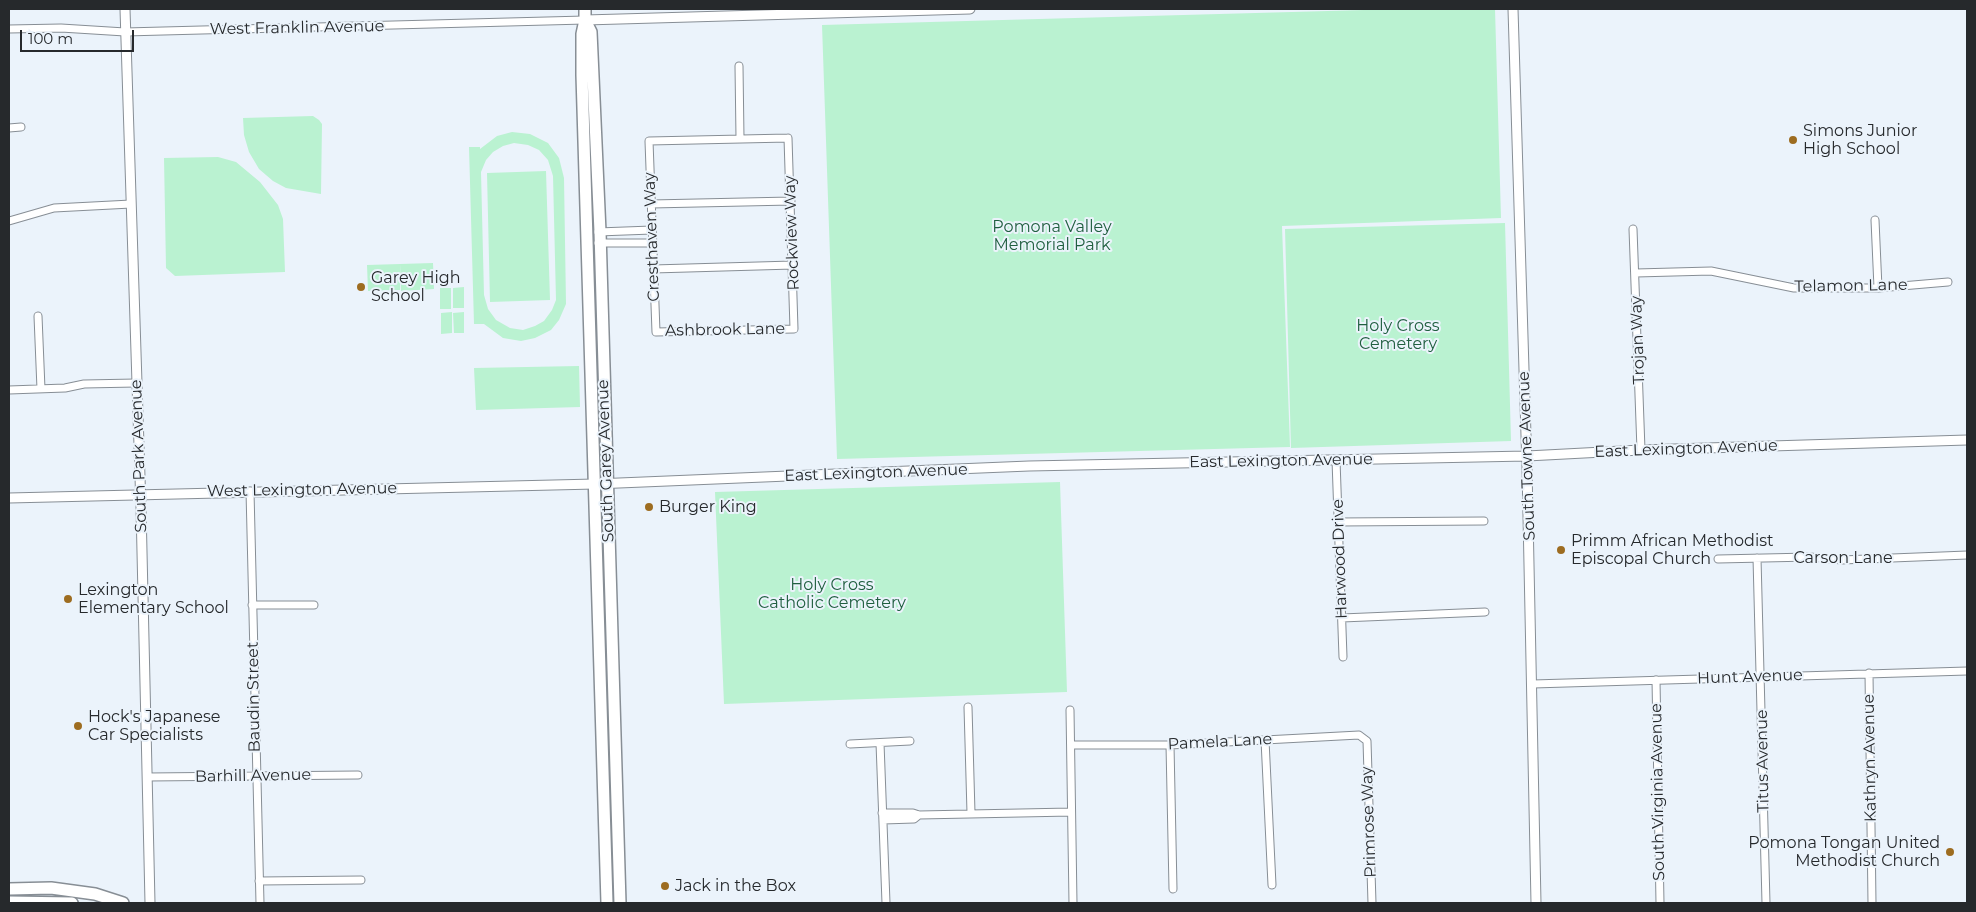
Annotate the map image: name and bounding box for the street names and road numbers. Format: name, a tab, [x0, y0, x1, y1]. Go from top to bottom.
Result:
street label: West Franklin Avenue	[210, 17, 384, 39]
street label: Cresthaven Way	[640, 172, 664, 302]
street label: Rockview Way	[780, 175, 804, 291]
street label: Telamon Lane	[1794, 275, 1908, 297]
street label: Trojan Way	[1627, 295, 1649, 385]
street label: Ashbrook Lane	[665, 319, 785, 341]
street label: South Towne Avenue	[1514, 371, 1540, 541]
street label: South Park Avenue	[127, 379, 151, 533]
street label: South Garey Avenue	[594, 379, 618, 543]
street label: East Lexington Avenue	[1594, 436, 1778, 462]
street label: East Lexington Avenue	[1189, 450, 1373, 472]
street label: East Lexington Avenue	[784, 460, 968, 486]
street label: West Lexington Avenue	[207, 479, 397, 501]
street label: Harwood Drive	[1328, 499, 1352, 619]
street label: Carson Lane	[1793, 548, 1893, 568]
street label: Baudin Street	[243, 641, 265, 753]
street label: Hunt Avenue	[1697, 666, 1803, 688]
street label: Kathryn Avenue	[1859, 694, 1881, 822]
street label: South Virginia Avenue	[1647, 703, 1669, 881]
street label: Titus Avenue	[1753, 709, 1773, 813]
street label: Pamela Lane	[1167, 730, 1273, 754]
street label: Barhill Avenue	[195, 765, 311, 787]
street label: Primrose Way	[1357, 766, 1381, 878]

